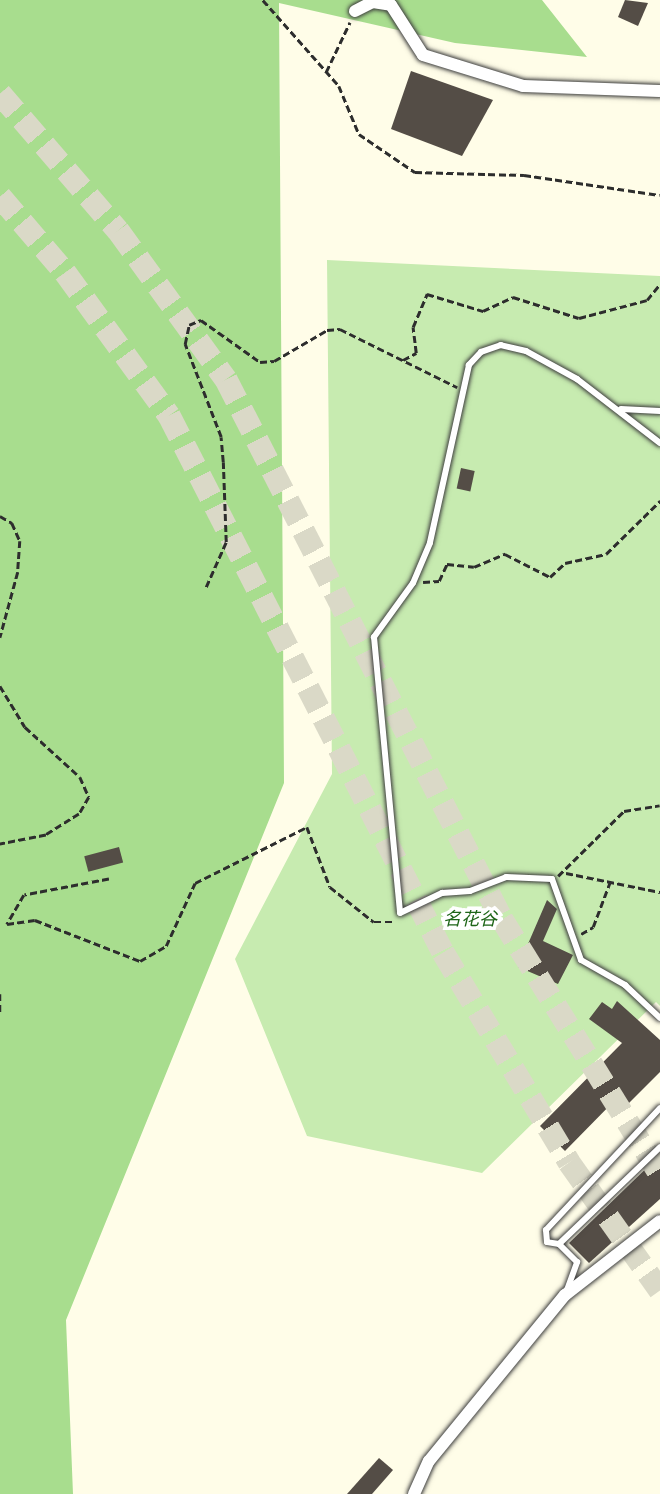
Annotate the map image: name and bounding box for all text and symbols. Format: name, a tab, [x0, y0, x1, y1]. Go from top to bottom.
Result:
park label: 名花谷	[443, 908, 497, 930]

